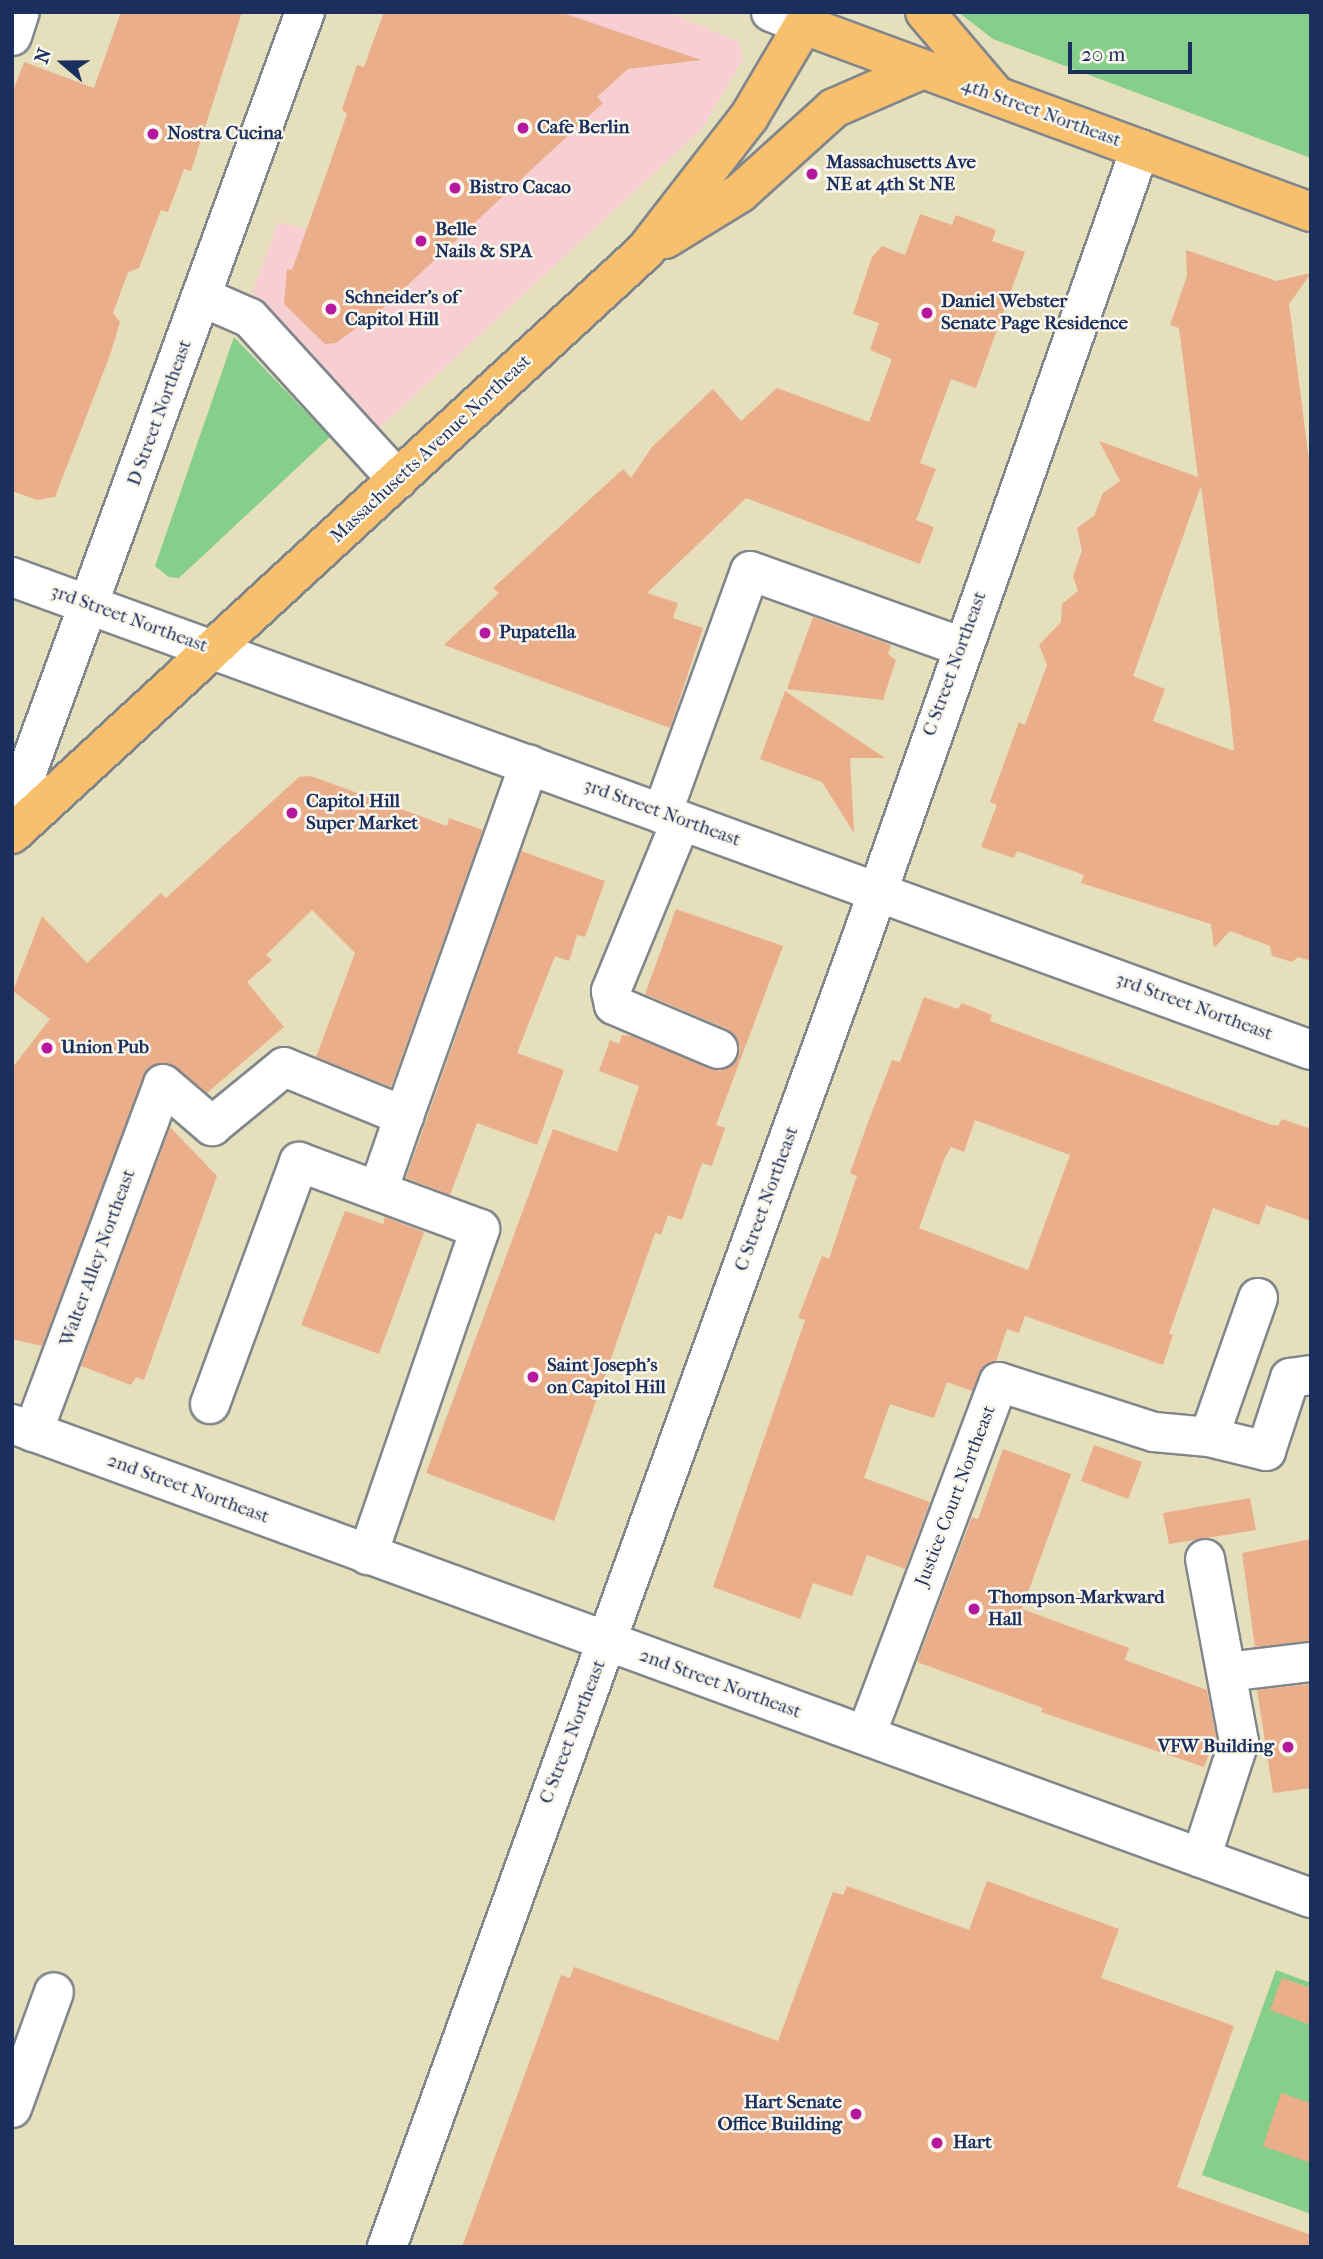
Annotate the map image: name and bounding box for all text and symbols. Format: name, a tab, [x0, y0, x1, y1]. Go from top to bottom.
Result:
north arrow	[28, 28, 98, 98]
scale bar	[1071, 28, 1195, 72]
text: 20 m	[1081, 42, 1125, 66]
text: N	[30, 45, 56, 66]
street label: 4th Street Northeast	[958, 74, 1124, 152]
place label: Cafe Berlin	[537, 117, 630, 139]
marker: Cafe Berlin	[515, 120, 531, 136]
place label: Nostra Cucina	[167, 123, 283, 145]
marker: Nostra Cucina	[145, 126, 161, 142]
place label: Massachusetts Ave NE at 4th St NE	[826, 152, 976, 196]
marker: Massachusetts Ave NE at 4th St NE	[804, 166, 820, 182]
place label: Bistro Cacao	[469, 177, 571, 199]
marker: Bistro Cacao	[447, 180, 463, 196]
place label: Belle Nails & SPA	[435, 219, 532, 263]
marker: Belle Nails & SPA	[413, 233, 429, 249]
place label: Schneider's of Capitol Hill	[345, 287, 458, 331]
place label: Daniel Webster Senate Page Residence	[941, 291, 1128, 335]
marker: Schneider's of Capitol Hill	[323, 301, 339, 317]
marker: Daniel Webster Senate Page Residence	[919, 305, 935, 321]
street label: D Street Northeast	[123, 337, 197, 489]
street label: Massachusetts Avenue Northeast	[326, 350, 536, 548]
street label: 3rd Street Northeast	[47, 580, 211, 658]
street label: C Street Northeast	[918, 589, 992, 739]
place label: Pupatella	[499, 622, 576, 644]
marker: Pupatella	[477, 625, 493, 641]
street label: 3rd Street Northeast	[580, 774, 744, 852]
place label: Capitol Hill Super Market	[306, 791, 418, 835]
marker: Capitol Hill Super Market	[284, 805, 300, 821]
street label: 3rd Street Northeast	[1112, 968, 1276, 1046]
place label: Union Pub	[61, 1037, 149, 1059]
marker: Union Pub	[39, 1040, 55, 1056]
street label: C Street Northeast	[730, 1124, 804, 1274]
street label: Walter Alley Northeast	[55, 1166, 141, 1350]
place label: Saint Joseph's on Capitol Hill	[547, 1355, 666, 1399]
marker: Saint Joseph's on Capitol Hill	[525, 1369, 541, 1385]
street label: Justice Court Northeast	[911, 1402, 1001, 1590]
street label: 2nd Street Northeast	[104, 1449, 272, 1529]
place label: Thompson-Markward Hall	[988, 1587, 1165, 1631]
marker: Thompson-Markward Hall	[966, 1601, 982, 1617]
street label: 2nd Street Northeast	[636, 1644, 804, 1724]
street label: C Street Northeast	[535, 1657, 611, 1807]
place label: VFW Building	[1158, 1736, 1274, 1758]
marker: VFW Building	[1280, 1739, 1296, 1755]
place label: Hart Senate Office Building	[718, 2092, 842, 2136]
marker: Hart Senate Office Building	[848, 2106, 864, 2122]
place label: Hart	[953, 2132, 992, 2154]
marker: Hart	[927, 2133, 947, 2153]

